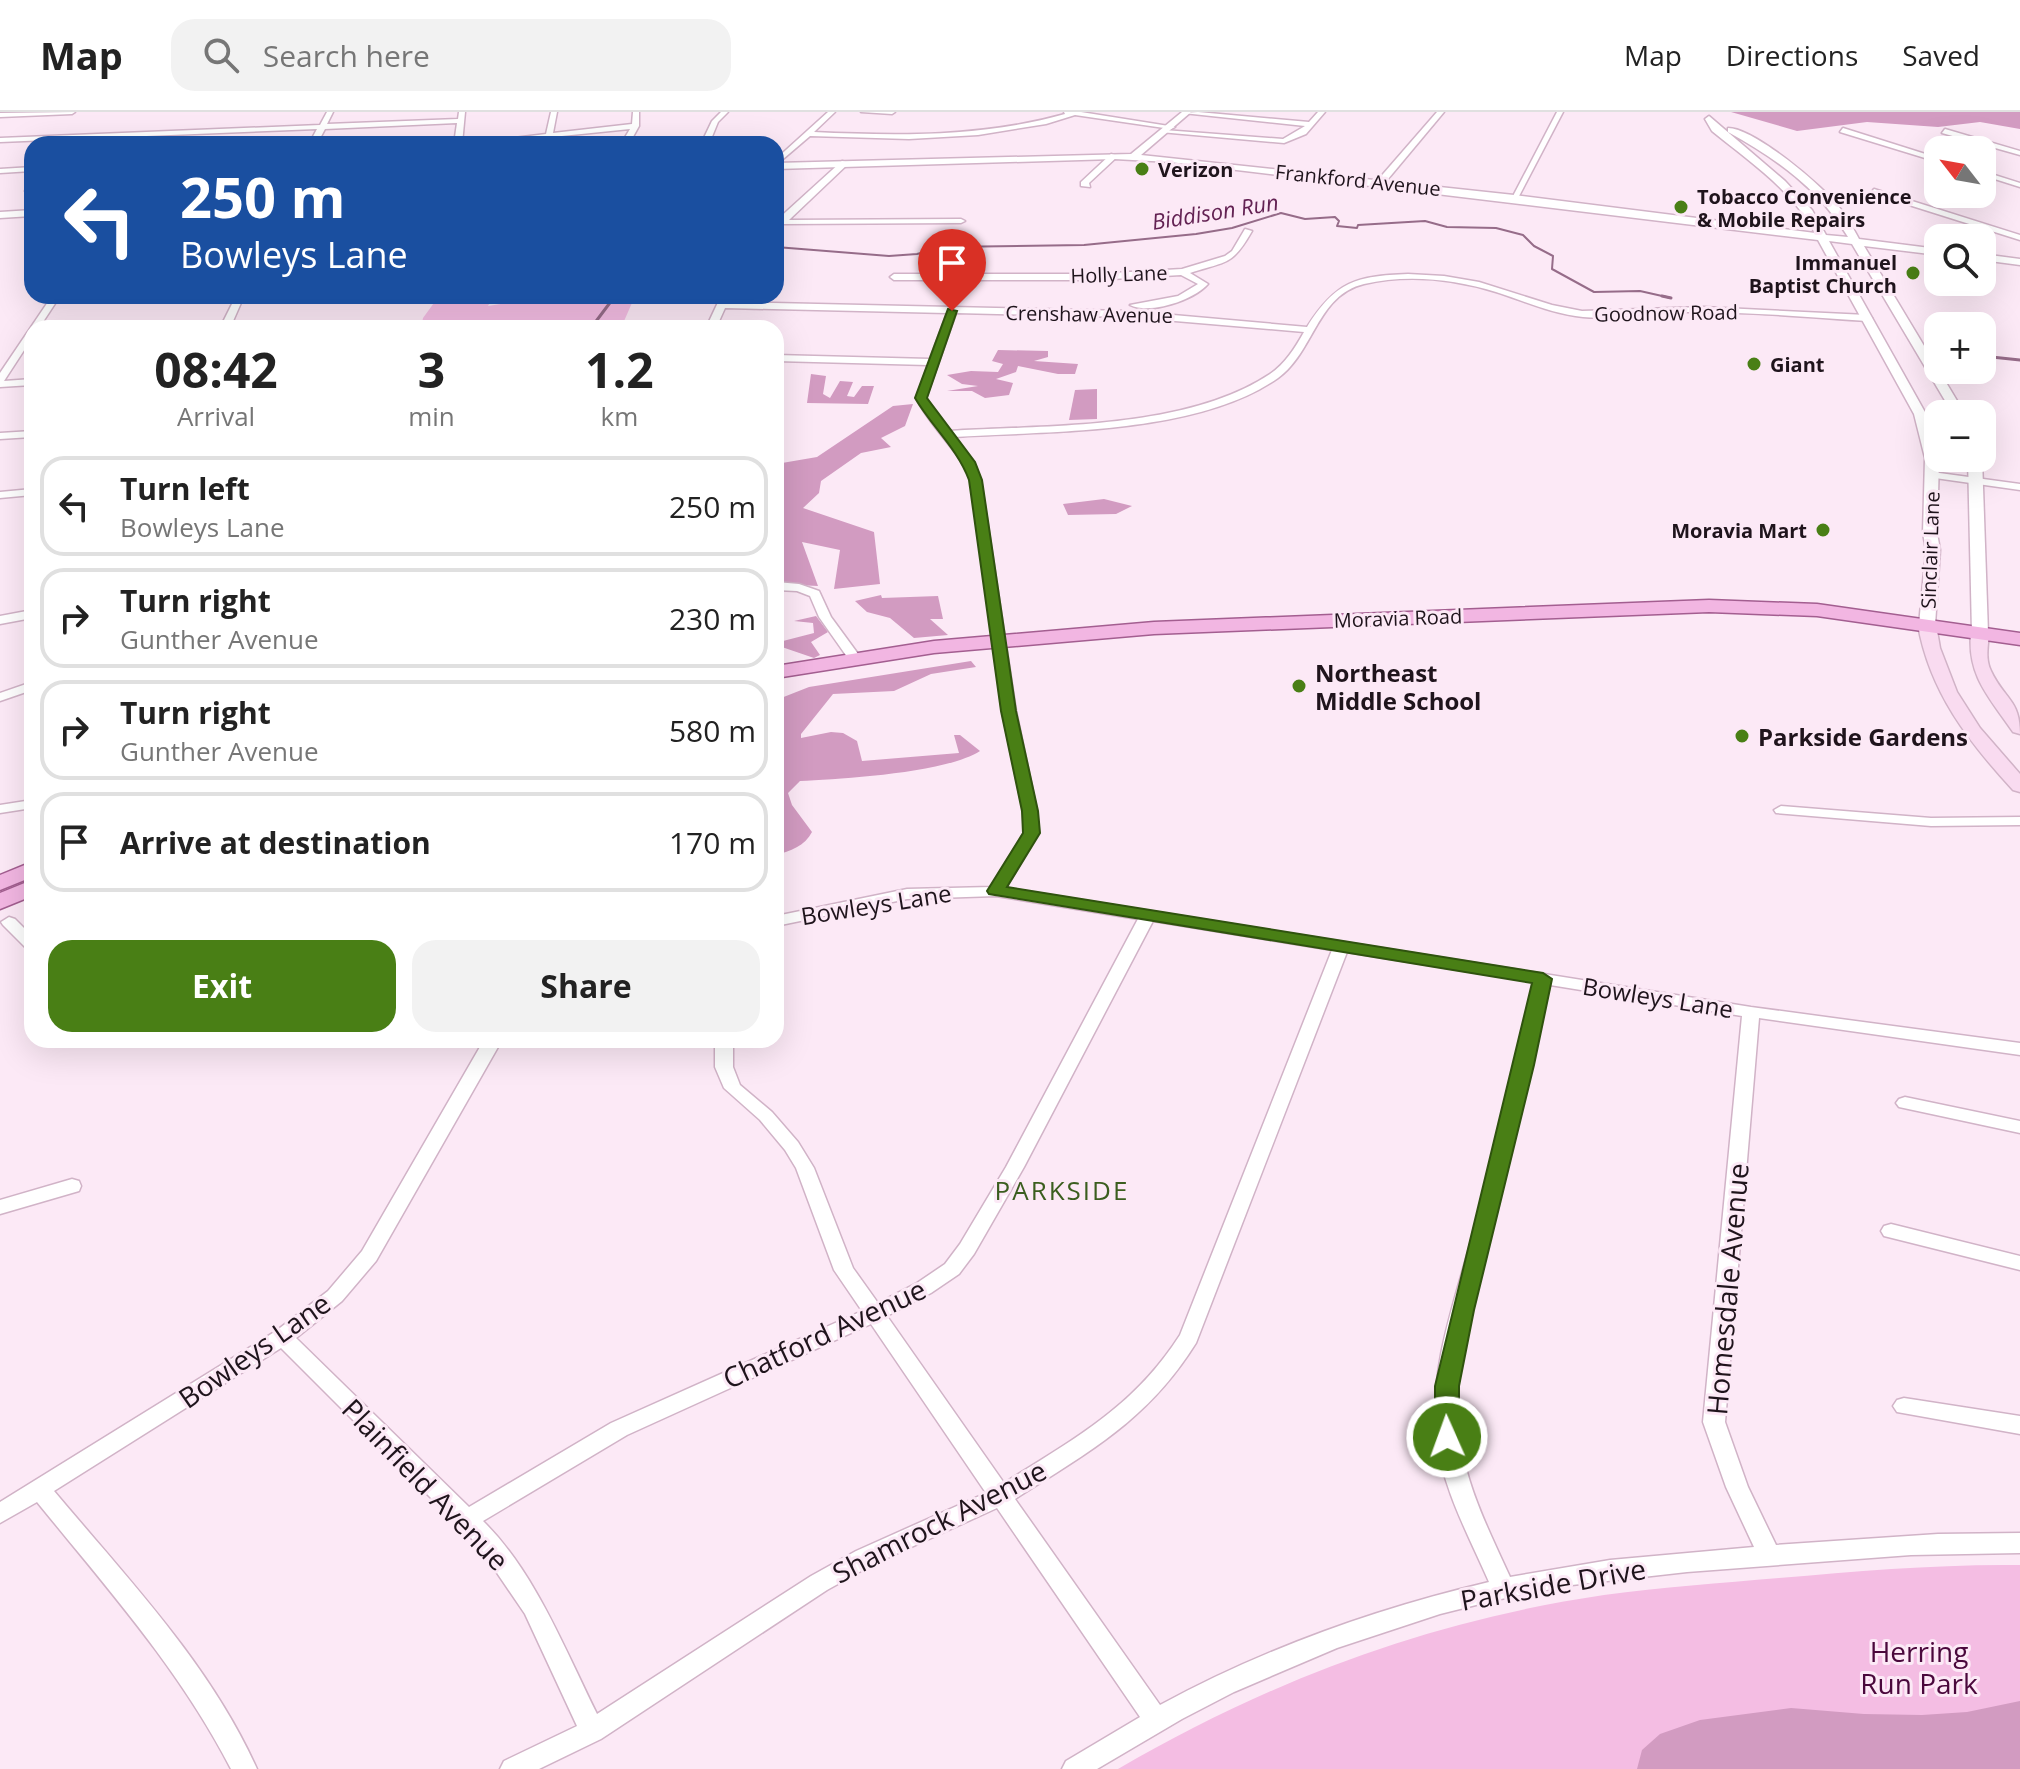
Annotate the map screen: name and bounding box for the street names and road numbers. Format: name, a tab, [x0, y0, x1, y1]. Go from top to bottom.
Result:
street label: Frankford Avenue	[1274, 158, 1442, 202]
street label: Holly Lane	[1070, 259, 1168, 289]
street label: Goodnow Road	[1594, 298, 1738, 328]
street label: Crenshaw Avenue	[1005, 299, 1173, 329]
street label: Sinclair Lane	[1914, 491, 1946, 609]
street label: Moravia Road	[1333, 602, 1463, 634]
street label: Bowleys Lane	[798, 876, 954, 932]
street label: Bowleys Lane	[1580, 969, 1736, 1025]
street label: Homesdale Avenue	[1697, 1161, 1757, 1417]
street label: Chatford Avenue	[716, 1269, 932, 1397]
street label: Bowleys Lane	[171, 1284, 337, 1416]
street label: Plainfield Avenue	[334, 1390, 518, 1578]
street label: Shamrock Avenue	[826, 1451, 1052, 1591]
street label: Parkside Drive	[1457, 1549, 1649, 1619]

